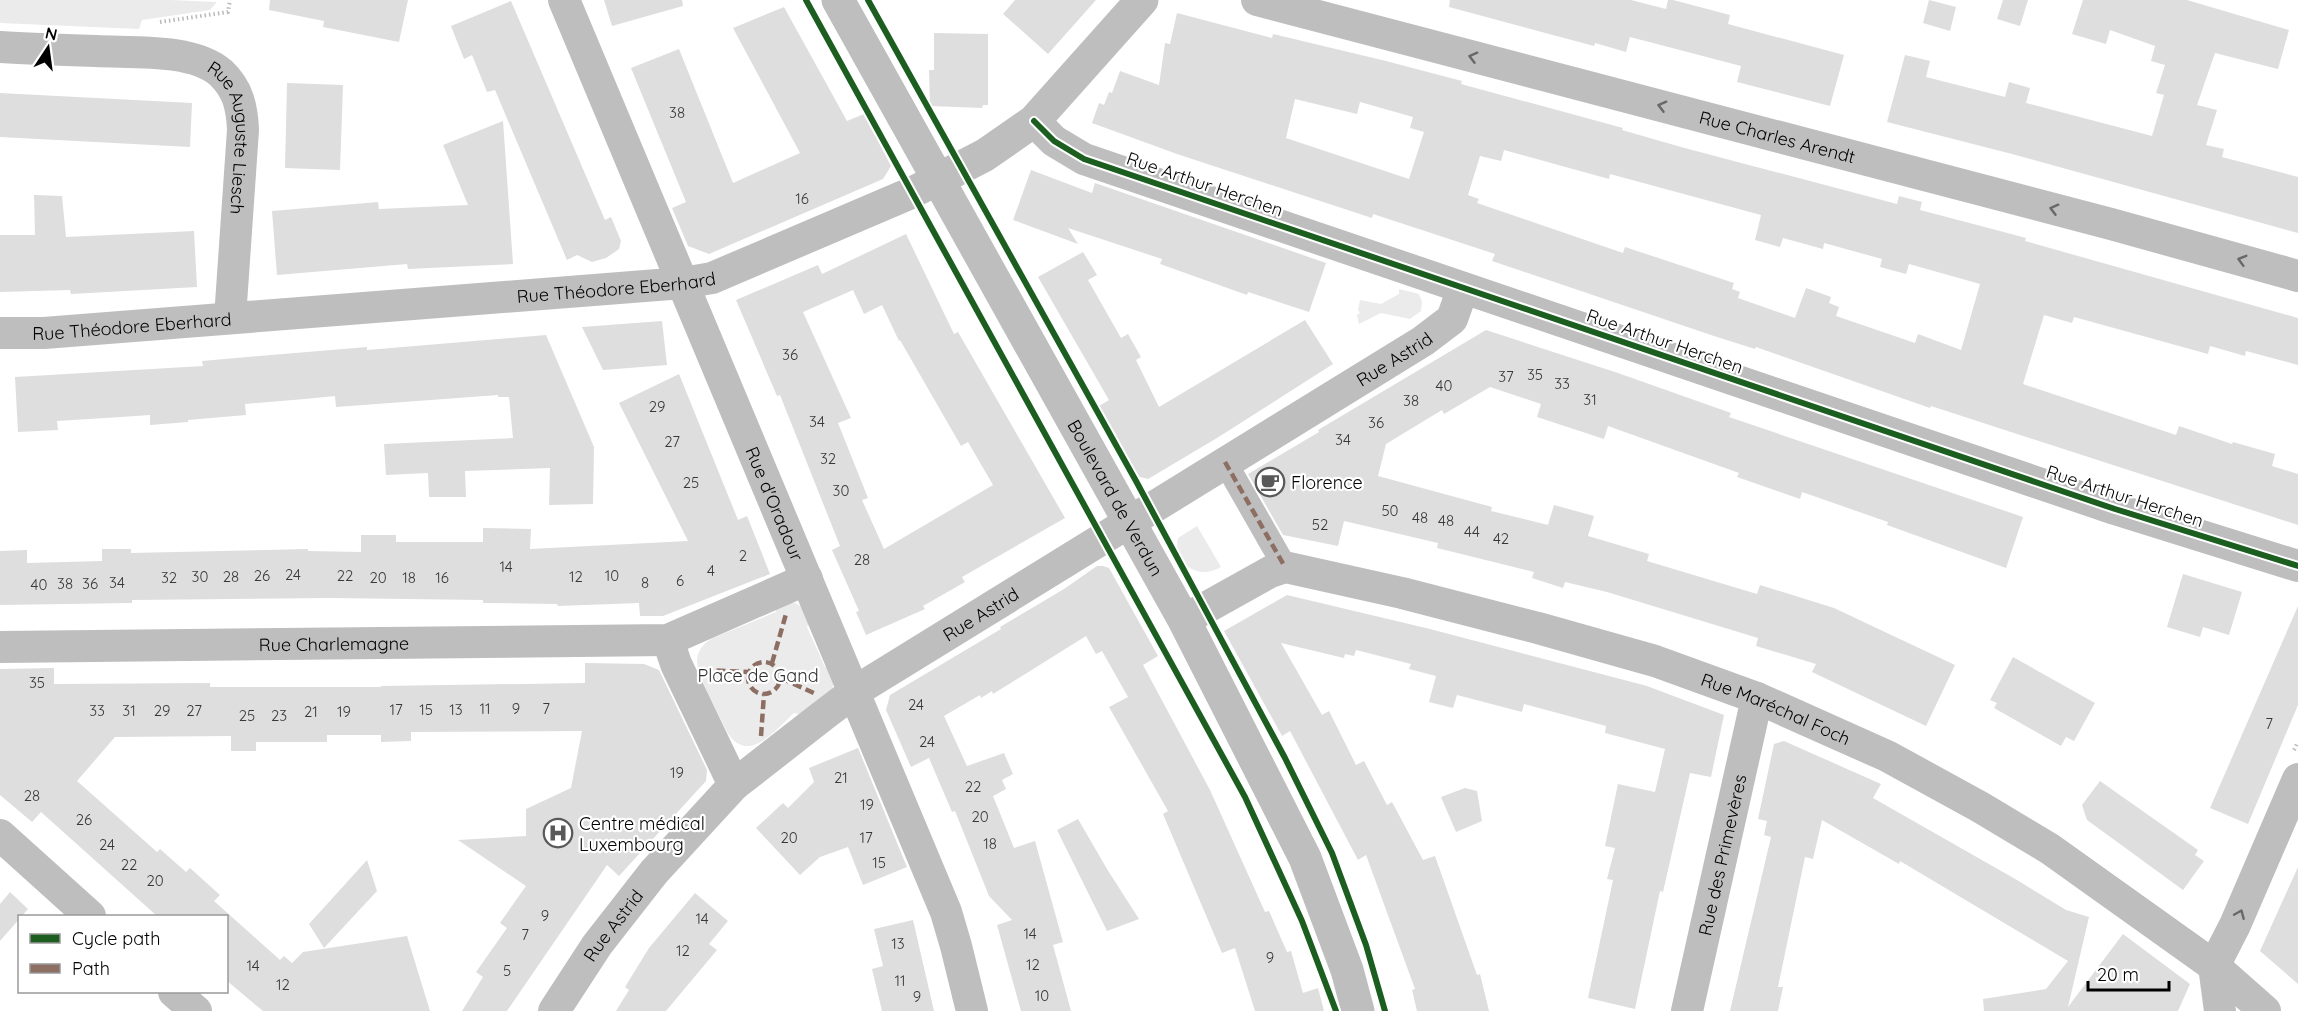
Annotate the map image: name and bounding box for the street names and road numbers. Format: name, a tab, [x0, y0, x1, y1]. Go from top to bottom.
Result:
street label: Rue Auguste Liesch	[203, 55, 255, 215]
street label: Rue Charles Arendt	[1697, 105, 1858, 168]
street label: Rue Arthur Herchen	[1124, 146, 1286, 222]
street label: Rue Théodore Eberhard	[516, 266, 717, 307]
street label: Rue Arthur Herchen	[1584, 303, 1746, 379]
street label: Rue Théodore Eberhard	[32, 307, 232, 345]
street label: Rue Astrid	[1352, 327, 1437, 391]
street label: Boulevard de Verdun	[1063, 415, 1169, 580]
street label: Rue d'Oradour	[741, 443, 809, 564]
street label: Rue Arthur Herchen	[2043, 460, 2207, 532]
street label: Rue Astrid	[938, 582, 1023, 646]
street label: Rue Charlemagne	[259, 631, 409, 656]
street label: Rue Maréchal Foch	[1698, 667, 1854, 750]
street label: Rue des Primevères	[1693, 772, 1751, 938]
street label: Rue Astrid	[578, 884, 648, 966]

